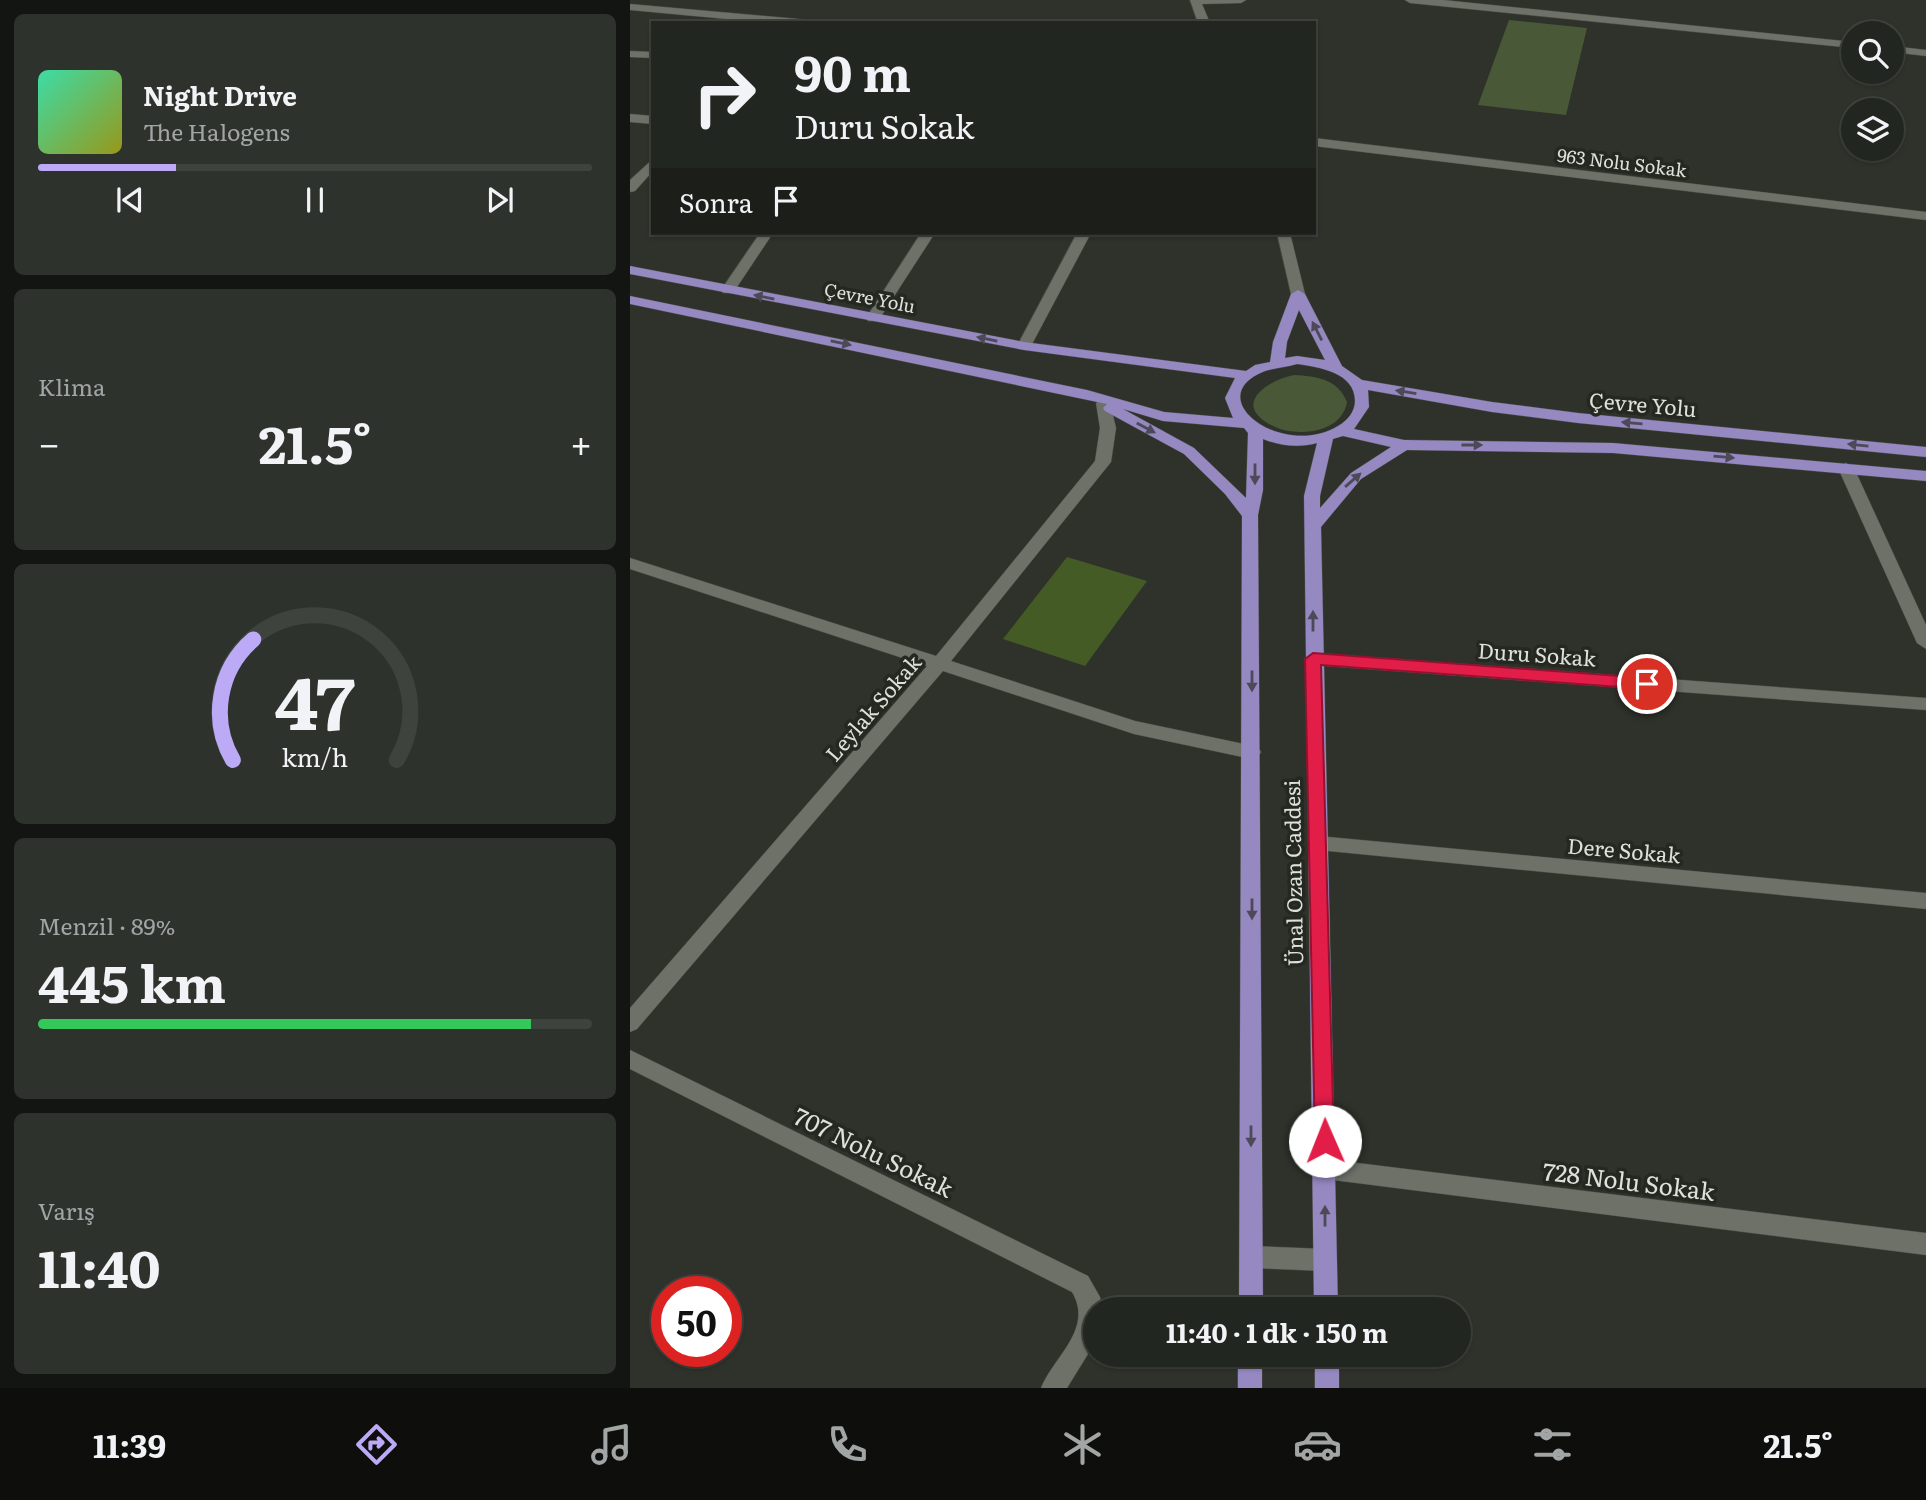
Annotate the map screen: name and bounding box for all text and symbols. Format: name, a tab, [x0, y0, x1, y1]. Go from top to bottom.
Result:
map controls	[1841, 21, 1904, 161]
button: search	[1841, 21, 1904, 84]
text: 90 m	[794, 34, 911, 107]
icon: right	[679, 49, 770, 140]
text: Night Drive	[143, 75, 297, 114]
button: layers	[1841, 98, 1904, 161]
text: Duru Sokak	[794, 101, 974, 149]
text: The Halogens	[143, 114, 290, 148]
street label: 963 Nolu Sokak	[1556, 141, 1689, 183]
icon: previous	[111, 181, 149, 219]
icon: pause	[296, 181, 334, 219]
icon: next	[481, 181, 519, 219]
text: Sonra	[679, 182, 753, 221]
icon: arrive	[767, 182, 805, 220]
street label: Çevre Yolu	[822, 275, 918, 319]
one-way arrow	[753, 291, 775, 302]
one-way arrow	[1311, 321, 1323, 341]
one-way arrow	[976, 334, 998, 345]
one-way arrow	[830, 338, 852, 349]
text: Klima	[38, 369, 105, 403]
street label: Çevre Yolu	[1588, 383, 1698, 423]
one-way arrow	[1395, 386, 1417, 397]
text: 21.5°	[258, 403, 372, 480]
text: −	[38, 413, 60, 470]
text: +	[570, 413, 592, 470]
one-way arrow	[1620, 417, 1642, 428]
one-way arrow	[1136, 422, 1156, 434]
one-way arrow	[1461, 439, 1483, 451]
one-way arrow	[1847, 439, 1869, 450]
one-way arrow	[1713, 452, 1735, 463]
one-way arrow	[1249, 463, 1261, 485]
one-way arrow	[1345, 473, 1362, 488]
one-way arrow	[1307, 610, 1319, 632]
street label: Duru Sokak	[1477, 633, 1597, 673]
text: 47	[275, 644, 356, 752]
street label: Leylak Sokak	[817, 647, 927, 767]
pin	[1617, 654, 1677, 714]
icon: arrive	[1628, 665, 1666, 703]
one-way arrow	[1246, 670, 1258, 692]
text: km/h	[282, 738, 348, 775]
street label: Ünal Ozan Caddesi	[1275, 780, 1309, 966]
street label: Dere Sokak	[1566, 829, 1682, 869]
one-way arrow	[1246, 898, 1258, 920]
text: Menzil · 89%	[38, 908, 175, 942]
text: 445 km	[38, 942, 226, 1019]
street label: 707 Nolu Sokak	[788, 1097, 960, 1205]
position arrow	[1288, 1104, 1362, 1178]
one-way arrow	[1245, 1125, 1257, 1147]
street label: 728 Nolu Sokak	[1541, 1152, 1717, 1208]
text: Varış	[38, 1193, 95, 1227]
one-way arrow	[1319, 1205, 1331, 1227]
text: 11:40	[38, 1227, 161, 1304]
speed limit sign: 50	[651, 1276, 742, 1367]
text: 11:40 · 1 dk · 150 m	[1166, 1312, 1388, 1351]
text: 11:39	[93, 1420, 166, 1468]
icon: directions	[352, 1420, 401, 1469]
icon: music	[587, 1420, 636, 1469]
icon: phone	[823, 1420, 872, 1469]
icon: climate	[1058, 1420, 1107, 1469]
icon: car	[1293, 1420, 1342, 1469]
icon: filters	[1528, 1420, 1577, 1469]
text: 21.5°	[1763, 1420, 1833, 1468]

